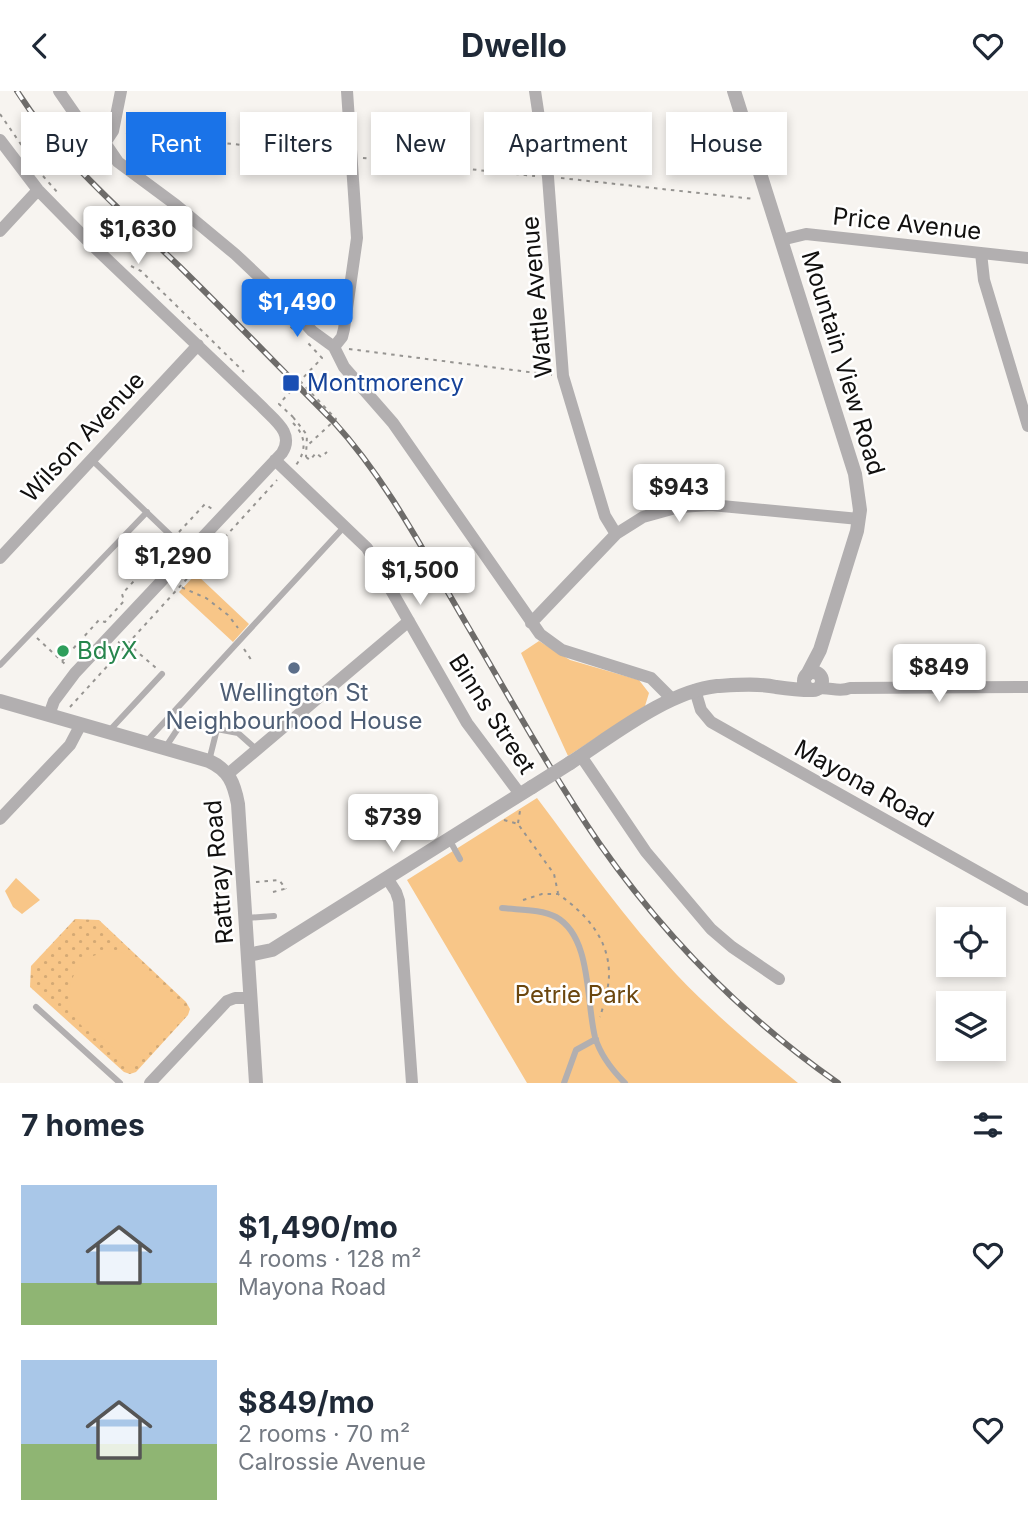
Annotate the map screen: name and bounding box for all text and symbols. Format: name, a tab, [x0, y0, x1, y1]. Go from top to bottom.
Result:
text: Dwello	[461, 26, 567, 65]
icon: back	[21, 27, 59, 65]
icon: heart	[969, 27, 1007, 65]
chip: Buy	[21, 112, 112, 175]
chip: Rent	[126, 112, 226, 175]
chip: Filters	[240, 112, 357, 175]
chip: New	[371, 112, 470, 175]
chip: Apartment	[484, 112, 652, 175]
chip: House	[666, 112, 787, 175]
street label: Price Avenue	[831, 201, 983, 246]
pin: $1,630	[81, 207, 195, 266]
text: $1,630	[99, 215, 177, 243]
street label: Wattle Avenue	[515, 215, 558, 379]
street label: Mountain View Road	[796, 247, 891, 478]
pin: $1,490	[240, 279, 354, 339]
text: $1,490	[258, 288, 336, 316]
street label: Wilson Avenue	[15, 365, 150, 508]
place label: Montmorency	[307, 368, 464, 397]
marker: Montmorency	[281, 373, 301, 393]
pin: $943	[638, 465, 720, 524]
text: $943	[649, 473, 709, 501]
pin: $1,290	[116, 533, 230, 593]
text: $1,290	[134, 542, 212, 570]
pin: $1,500	[363, 547, 477, 607]
text: $1,500	[381, 556, 459, 584]
place label: BdyX	[77, 636, 137, 665]
marker: BdyX	[55, 643, 71, 659]
pin: $849	[898, 645, 980, 704]
street label: Binns Street	[443, 648, 542, 779]
text: $849	[909, 653, 969, 681]
marker: Wellington St Neighbourhood House	[286, 660, 302, 676]
place label: Wellington St Neighbourhood House	[166, 678, 422, 735]
street label: Mayona Road	[790, 733, 939, 834]
pin: $739	[352, 795, 434, 854]
street label: Rattray Road	[198, 799, 239, 945]
text: $739	[364, 803, 422, 831]
map controls	[936, 907, 1006, 1061]
button: locate	[936, 907, 1006, 977]
park label: Petrie Park	[515, 980, 639, 1009]
button: layers	[936, 991, 1006, 1061]
icon: filters	[969, 1106, 1007, 1144]
text: 7 homes	[21, 1107, 145, 1143]
text: $1,490/mo	[238, 1209, 398, 1245]
icon: home	[77, 1213, 161, 1297]
icon: heart	[969, 1236, 1007, 1274]
text: 4 rooms · 128 m²	[238, 1245, 421, 1273]
text: Mayona Road	[238, 1273, 386, 1301]
text: $849/mo	[238, 1384, 374, 1420]
icon: home	[77, 1388, 161, 1472]
icon: heart	[969, 1411, 1007, 1449]
text: 2 rooms · 70 m²	[238, 1420, 410, 1448]
text: Calrossie Avenue	[238, 1448, 426, 1476]

